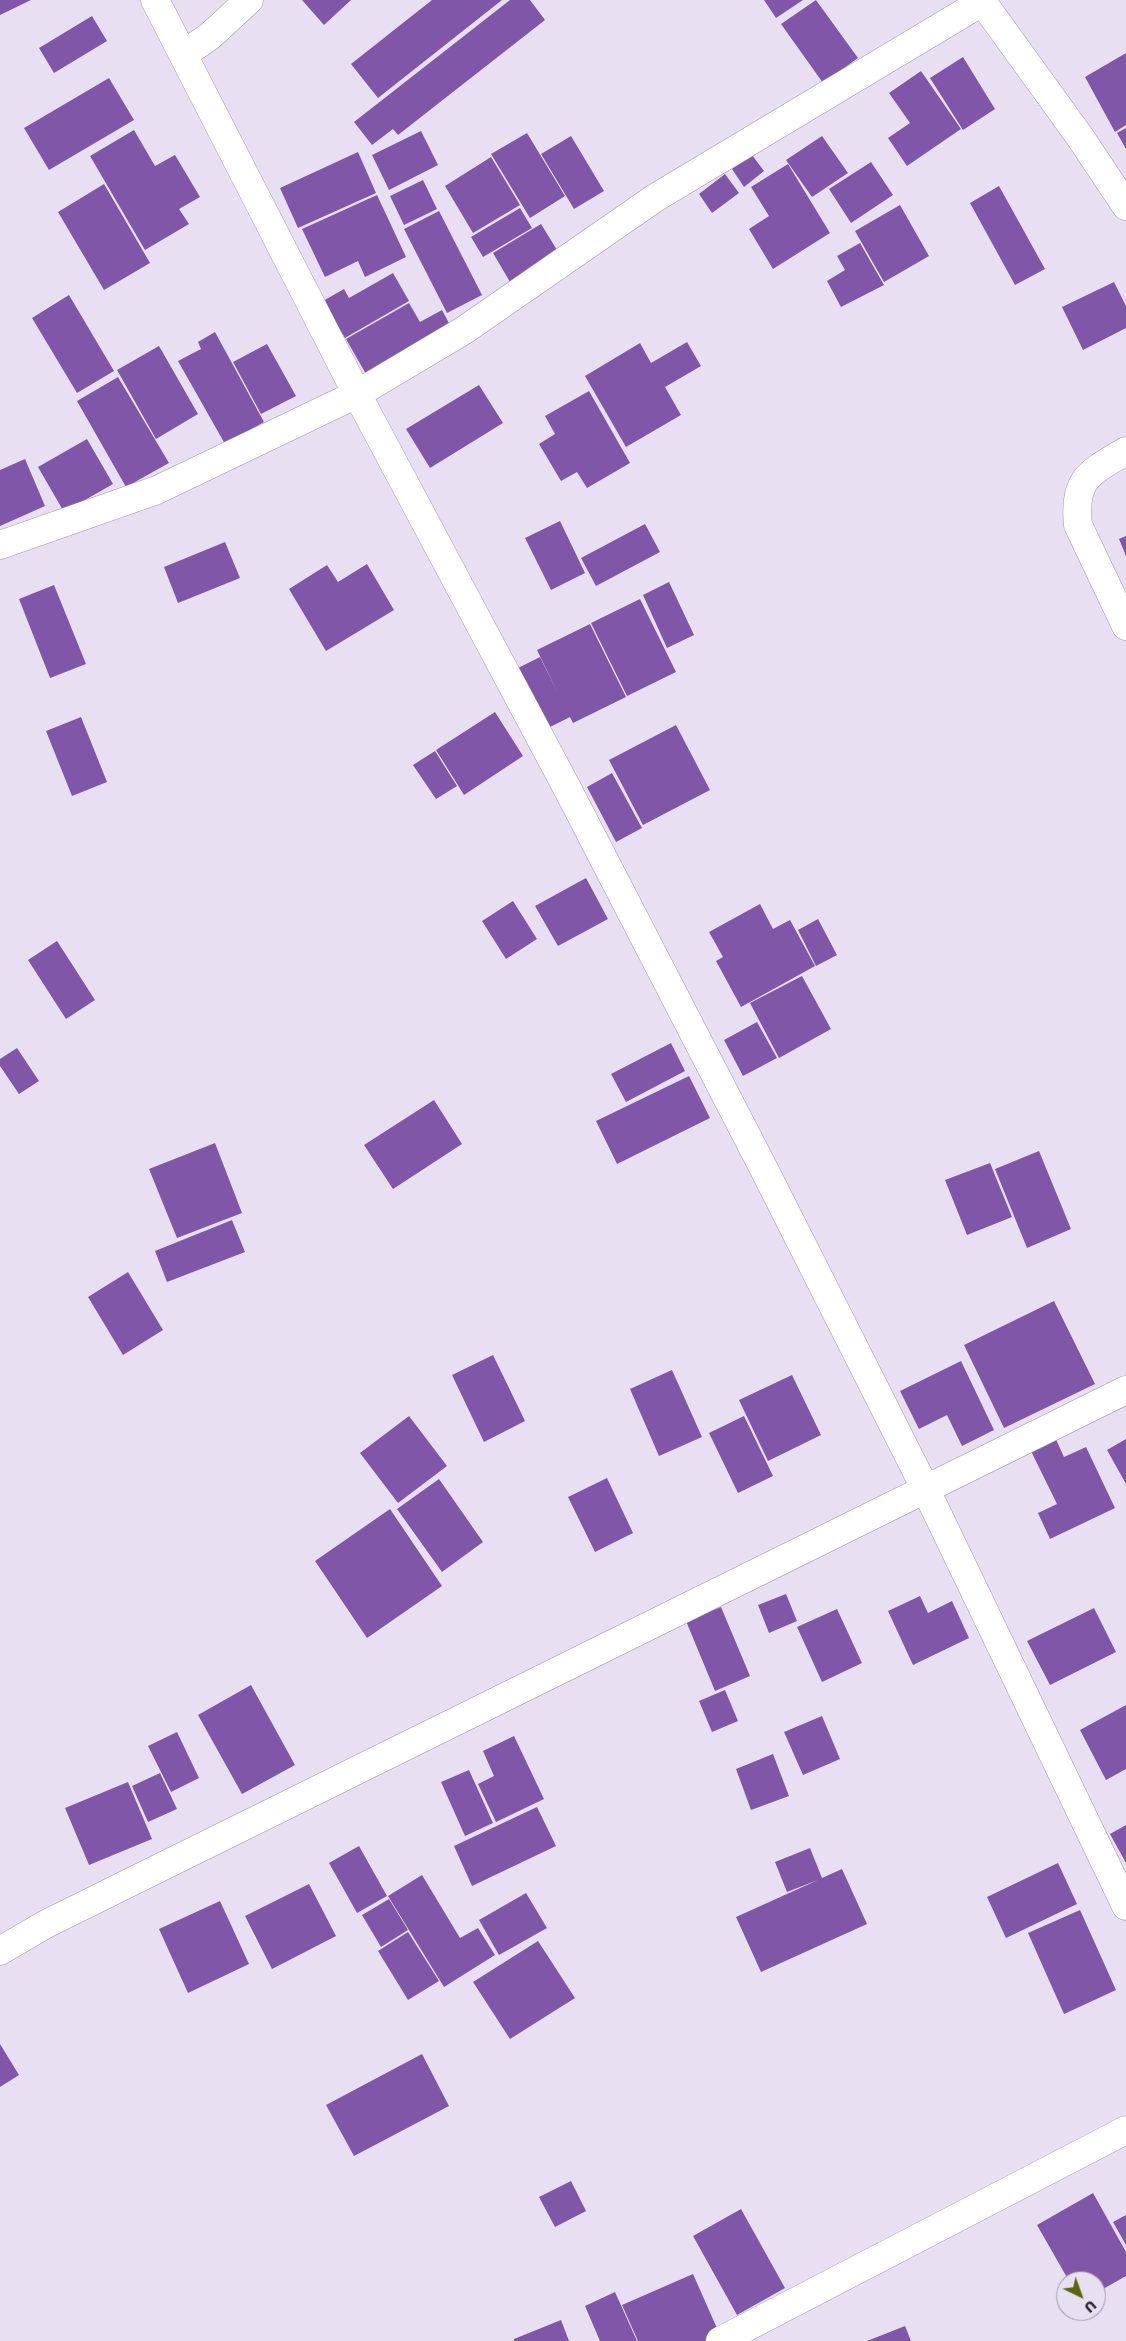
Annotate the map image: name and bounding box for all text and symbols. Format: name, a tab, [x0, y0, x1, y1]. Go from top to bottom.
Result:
north arrow	[1056, 2271, 1106, 2321]
text: U	[1081, 2297, 1100, 2317]

